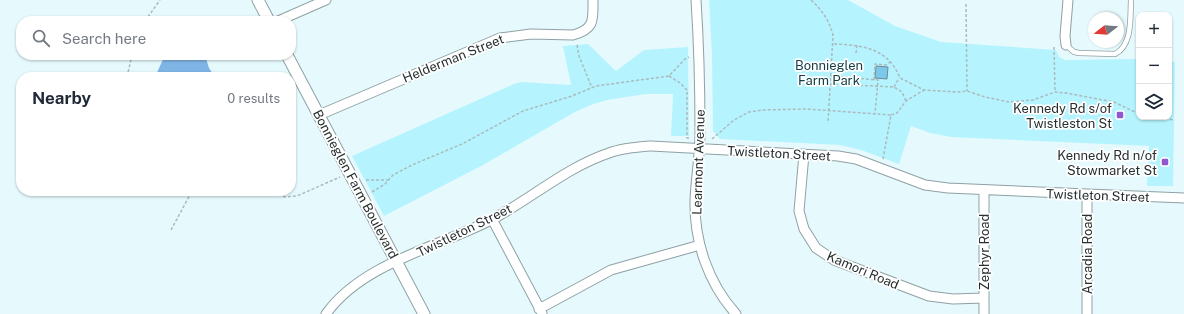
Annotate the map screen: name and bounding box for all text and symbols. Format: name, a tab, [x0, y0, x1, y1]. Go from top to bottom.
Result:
north arrow	[1088, 12, 1124, 48]
map controls	[1136, 12, 1172, 120]
button: +	[1136, 12, 1172, 48]
search box	[16, 16, 296, 60]
icon: search	[30, 27, 52, 49]
text: Search here	[62, 30, 146, 47]
street label: Helderman Street	[400, 31, 506, 86]
button: −	[1136, 48, 1172, 84]
park label: Bonnieglen Farm Park	[795, 58, 863, 88]
button: layers	[1136, 84, 1172, 120]
text: Nearby	[32, 88, 91, 108]
text: 0 results	[227, 91, 280, 106]
place label: Kennedy Rd s/of Twistleston St	[1013, 101, 1112, 131]
street label: Bonnieglen Farm Boulevard	[310, 107, 401, 261]
street label: Learmont Avenue	[689, 109, 708, 215]
marker: Kennedy Rd s/of Twistleston St	[1115, 110, 1125, 120]
street label: Twistleton Street	[727, 143, 831, 164]
place label: Kennedy Rd n/of Stowmarket St	[1057, 148, 1157, 178]
marker: Kennedy Rd n/of Stowmarket St	[1160, 157, 1170, 167]
street label: Twistleton Street	[1046, 186, 1150, 205]
street label: Twistleton Street	[414, 201, 514, 260]
street label: Zephyr Road	[977, 214, 992, 290]
street label: Arcadia Road	[1080, 214, 1095, 294]
street label: Kamori Road	[825, 249, 901, 292]

